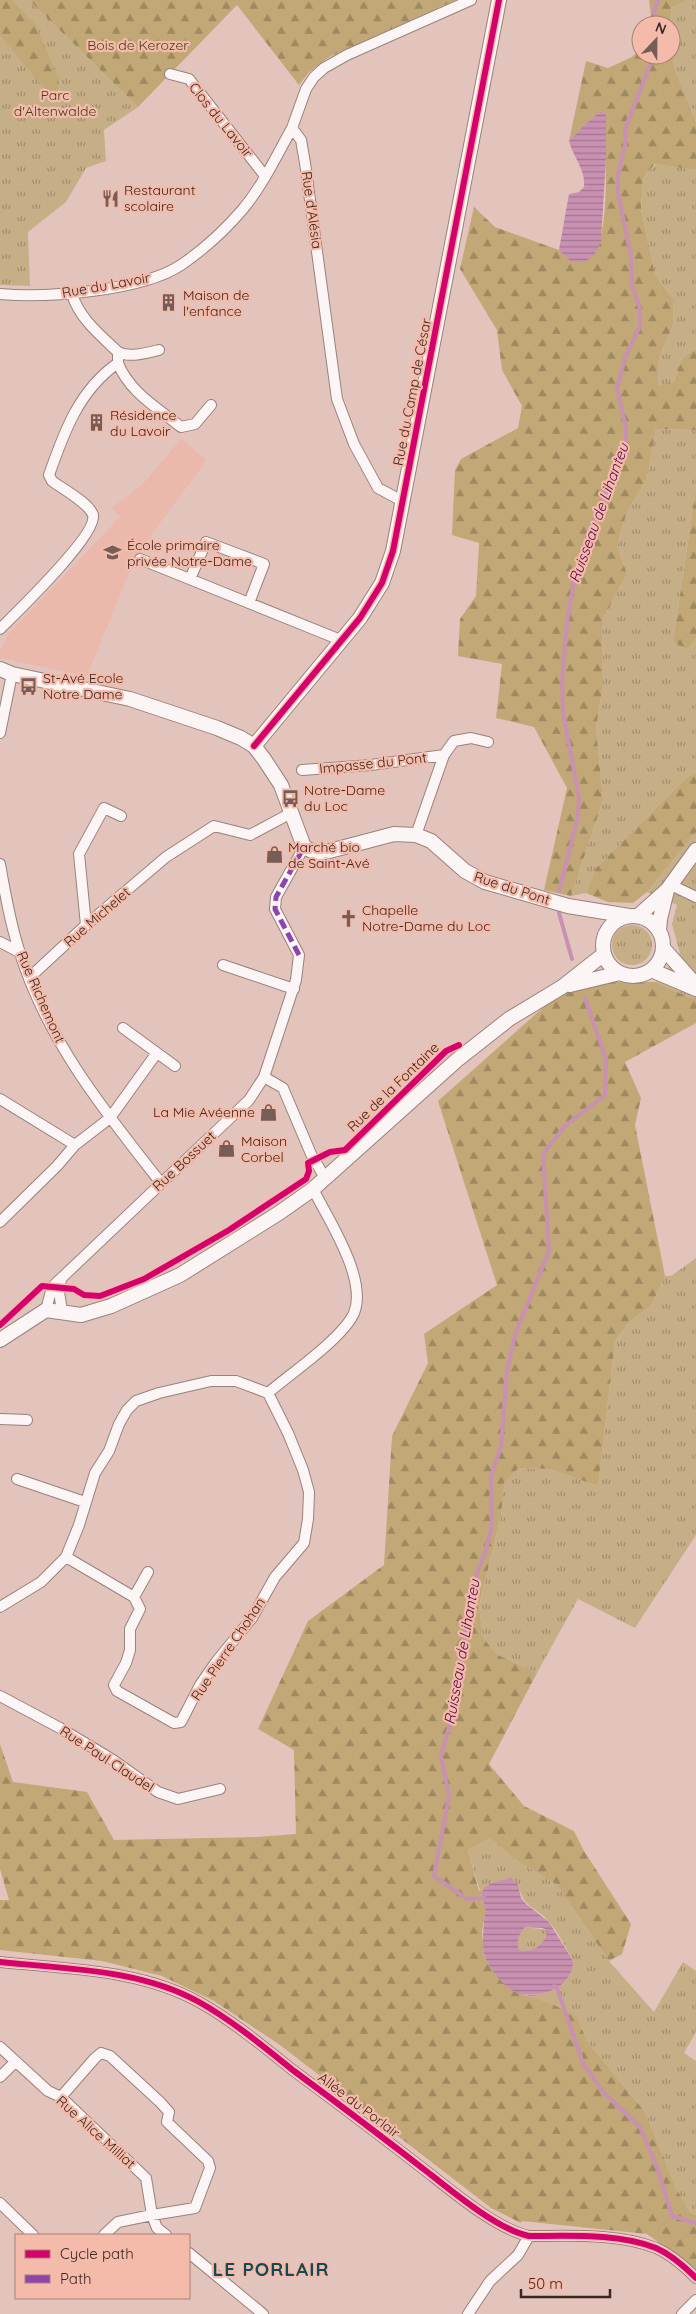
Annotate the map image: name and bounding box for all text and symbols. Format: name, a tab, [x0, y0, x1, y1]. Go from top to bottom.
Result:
north arrow	[631, 15, 681, 65]
text: N	[653, 18, 669, 38]
park label: Bois de Kerozer	[87, 36, 189, 54]
street label: Clos du Lavoir	[185, 79, 257, 162]
park label: Parc d'Altenwalde	[14, 86, 96, 120]
street label: Rue d'Alésia	[298, 170, 326, 250]
place label: Restaurant scolaire	[124, 181, 196, 215]
restaurant icon: Restaurant scolaire	[100, 188, 120, 208]
street label: Rue du Lavoir	[60, 268, 152, 302]
place label: Maison de l'enfance	[183, 286, 249, 320]
building icon: Maison de l'enfance	[159, 293, 179, 313]
street label: Rue du Camp de César	[389, 316, 435, 467]
place label: Résidence du Lavoir	[110, 406, 177, 440]
building icon: Résidence du Lavoir	[86, 413, 106, 433]
water label: Ruisseau de Lihanteu	[564, 439, 633, 585]
place label: École primaire privée Notre-Dame	[127, 536, 252, 570]
school or university icon: École primaire privée Notre-Dame	[103, 543, 123, 563]
place label: St-Avé Ecole Notre Dame	[43, 669, 123, 703]
bus stop icon: St-Avé Ecole Notre Dame	[19, 676, 39, 696]
street label: Impasse du Pont	[318, 748, 428, 778]
place label: Notre-Dame du Loc	[304, 781, 385, 815]
bus stop icon: Notre-Dame du Loc	[280, 788, 300, 808]
place label: Marché bio de Saint-Avé	[288, 838, 370, 872]
shop icon: Marché bio de Saint-Avé	[264, 845, 284, 865]
street label: Rue du Pont	[472, 867, 553, 909]
street label: Rue Michelet	[60, 883, 134, 951]
place label: Chapelle Notre-Dame du Loc	[362, 901, 491, 935]
church icon: Chapelle Notre-Dame du Loc	[338, 908, 358, 928]
street label: Rue Richemont	[13, 948, 69, 1046]
street label: Rue de la Fontaine	[343, 1038, 443, 1136]
shop icon: La Mie Avéenne	[259, 1102, 279, 1122]
place label: La Mie Avéenne	[153, 1103, 255, 1121]
street label: Rue Bossuet	[149, 1127, 220, 1195]
place label: Maison Corbel	[241, 1132, 287, 1166]
shop icon: Maison Corbel	[217, 1139, 237, 1159]
water label: Ruisseau de Lihanteu	[439, 1576, 484, 1726]
street label: Rue Pierre Chohan	[187, 1594, 269, 1704]
street label: Rue Paul Claudel	[56, 1722, 158, 1796]
street label: Allée du Porlair	[315, 2068, 404, 2142]
street label: Rue Alice Milliat	[53, 2092, 140, 2172]
legend	[15, 2234, 190, 2299]
text: Cycle path	[60, 2244, 134, 2263]
district label: LE PORLAIR	[213, 2257, 329, 2281]
scale bar	[521, 2266, 610, 2298]
text: Path	[60, 2269, 92, 2288]
text: 50 m	[528, 2274, 563, 2293]

